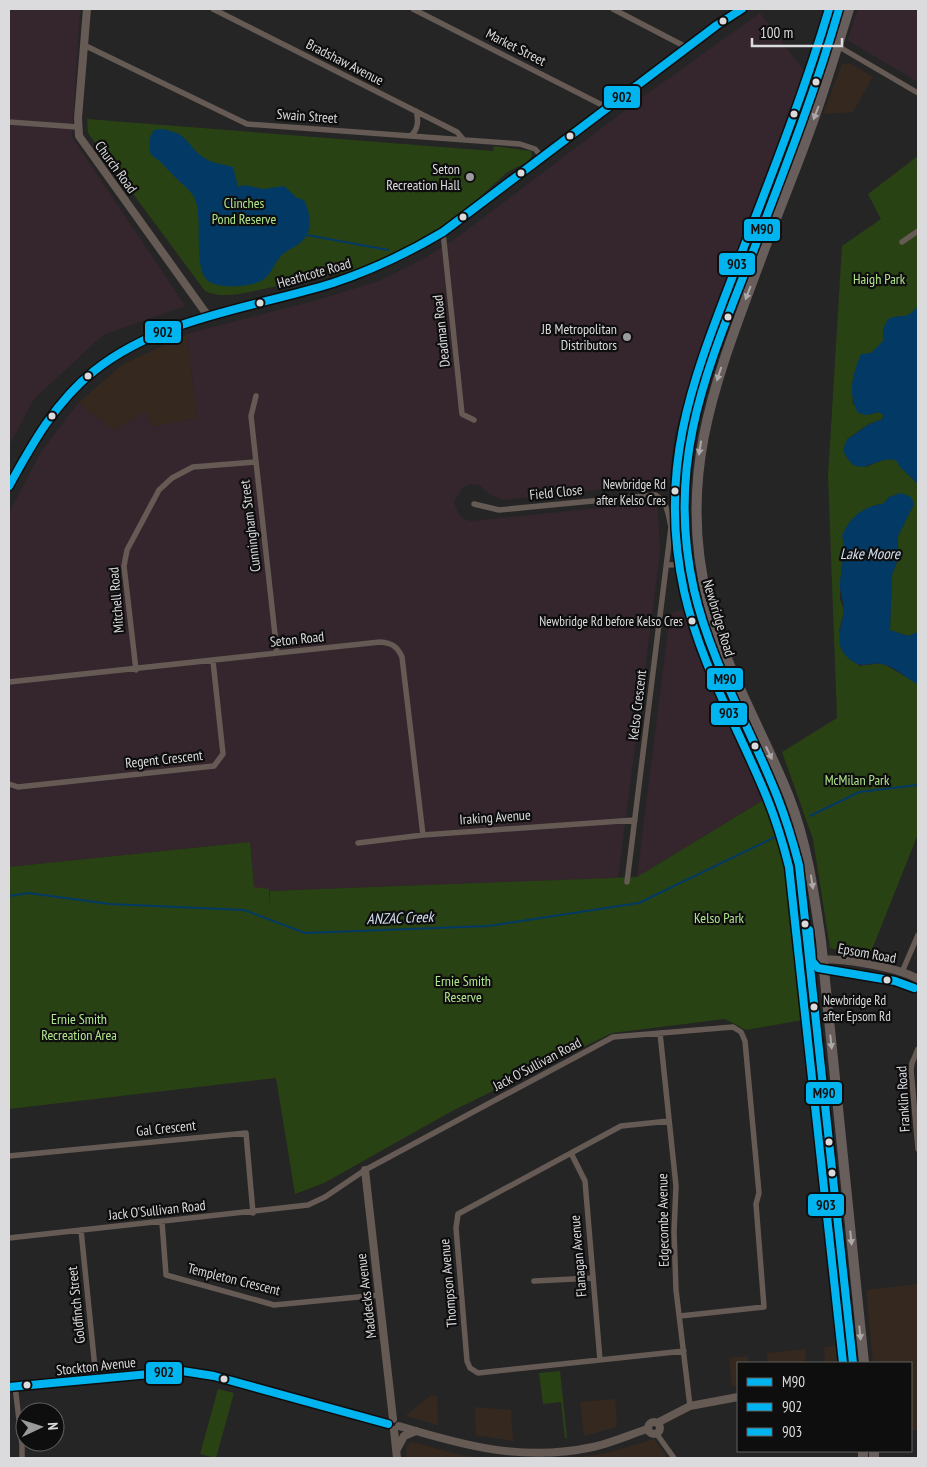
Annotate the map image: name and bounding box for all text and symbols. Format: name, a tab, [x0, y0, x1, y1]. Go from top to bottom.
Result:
scale bar	[752, 15, 842, 47]
unlabelled marker	[718, 16, 728, 26]
text: 100 m	[760, 23, 793, 42]
street label: Market Street	[483, 24, 549, 70]
street label: Bradshaw Avenue	[303, 35, 387, 89]
unlabelled marker	[811, 77, 821, 87]
line badge: 902	[603, 85, 641, 109]
text: 902	[612, 88, 632, 106]
street label: Swain Street	[276, 105, 338, 127]
one-way arrow	[812, 105, 819, 120]
unlabelled marker	[789, 109, 799, 119]
unlabelled marker	[565, 131, 575, 141]
street label: Church Road	[91, 137, 141, 197]
place label: Seton Recreation Hall	[386, 160, 461, 194]
unlabelled marker	[516, 168, 526, 178]
marker: Seton Recreation Hall	[464, 171, 476, 183]
park label: Clinches Pond Reserve	[212, 194, 277, 228]
unlabelled marker	[458, 212, 468, 222]
line badge: M90	[743, 218, 781, 242]
text: M90	[751, 220, 774, 238]
line badge: 903	[718, 252, 756, 276]
street label: Heathcote Road	[275, 254, 353, 292]
text: 903	[727, 255, 747, 273]
park label: Haigh Park	[853, 270, 906, 288]
one-way arrow	[744, 286, 751, 301]
street label: Deadman Road	[428, 294, 454, 368]
unlabelled marker	[255, 298, 265, 308]
unlabelled marker	[723, 312, 733, 322]
line badge: 902	[144, 320, 182, 344]
place label: JB Metropolitan Distributors	[541, 320, 617, 354]
text: 902	[153, 323, 173, 341]
marker: JB Metropolitan Distributors	[621, 331, 633, 343]
one-way arrow	[714, 366, 722, 381]
unlabelled marker	[83, 371, 93, 381]
unlabelled marker	[47, 411, 57, 421]
one-way arrow	[696, 441, 704, 457]
place label: Newbridge Rd after Kelso Cres	[596, 476, 666, 509]
street label: Cunningham Street	[235, 479, 265, 573]
street label: Field Close	[529, 480, 584, 504]
marker: Newbridge Rd after Kelso Cres	[670, 486, 680, 496]
water label: Lake Moore	[840, 544, 901, 563]
street label: Mitchell Road	[104, 566, 128, 634]
street label: Newbridge Road	[699, 578, 739, 658]
place label: Newbridge Rd before Kelso Cres	[539, 613, 683, 630]
marker: Newbridge Rd before Kelso Cres	[687, 616, 697, 626]
street label: Seton Road	[269, 627, 325, 651]
line badge: M90	[706, 667, 744, 691]
street label: Kelso Crescent	[624, 669, 650, 741]
text: M90	[714, 670, 737, 688]
line badge: 903	[710, 702, 748, 726]
text: 903	[719, 704, 739, 722]
unlabelled marker	[750, 741, 760, 751]
street label: Regent Crescent	[124, 746, 204, 772]
one-way arrow	[765, 746, 773, 760]
park label: McMilan Park	[825, 771, 890, 789]
street label: Iraking Avenue	[459, 806, 531, 828]
one-way arrow	[808, 874, 816, 890]
water label: ANZAC Creek	[366, 907, 436, 928]
park label: Kelso Park	[694, 909, 745, 927]
unlabelled marker	[800, 919, 810, 929]
street label: Epsom Road	[836, 939, 898, 967]
park label: Ernie Smith Reserve	[435, 972, 491, 1006]
unlabelled marker	[882, 975, 892, 985]
place label: Newbridge Rd after Epsom Rd	[823, 992, 891, 1025]
marker: Newbridge Rd after Epsom Rd	[809, 1002, 819, 1012]
park label: Ernie Smith Recreation Area	[41, 1010, 117, 1044]
street label: Jack O'Sullivan Road	[489, 1033, 584, 1095]
one-way arrow	[827, 1034, 835, 1050]
street label: Franklin Road	[892, 1066, 914, 1132]
line badge: M90	[805, 1081, 843, 1105]
text: M90	[813, 1084, 836, 1102]
street label: Gal Crescent	[135, 1116, 197, 1140]
unlabelled marker	[824, 1137, 834, 1147]
unlabelled marker	[827, 1168, 837, 1178]
street label: Edgecombe Avenue	[653, 1173, 673, 1267]
line badge: 903	[807, 1193, 845, 1217]
street label: Jack O'Sullivan Road	[107, 1196, 206, 1224]
text: 903	[816, 1196, 836, 1214]
street label: Flanagan Avenue	[565, 1214, 591, 1298]
one-way arrow	[847, 1231, 855, 1247]
street label: Thompson Avenue	[435, 1238, 461, 1328]
street label: Maddecks Avenue	[352, 1252, 380, 1340]
street label: Templeton Crescent	[186, 1259, 282, 1299]
street label: Goldfinch Street	[63, 1265, 89, 1345]
one-way arrow	[856, 1325, 864, 1341]
street label: Stockton Avenue	[55, 1353, 137, 1379]
line badge: 902	[145, 1361, 183, 1385]
legend	[737, 1362, 912, 1452]
text: 902	[154, 1363, 174, 1381]
text: M90	[782, 1372, 805, 1391]
unlabelled marker	[219, 1374, 229, 1384]
unlabelled marker	[22, 1380, 32, 1390]
text: 902	[782, 1397, 802, 1416]
north arrow	[15, 1402, 65, 1452]
text: N	[44, 1422, 62, 1430]
text: 903	[782, 1422, 802, 1441]

